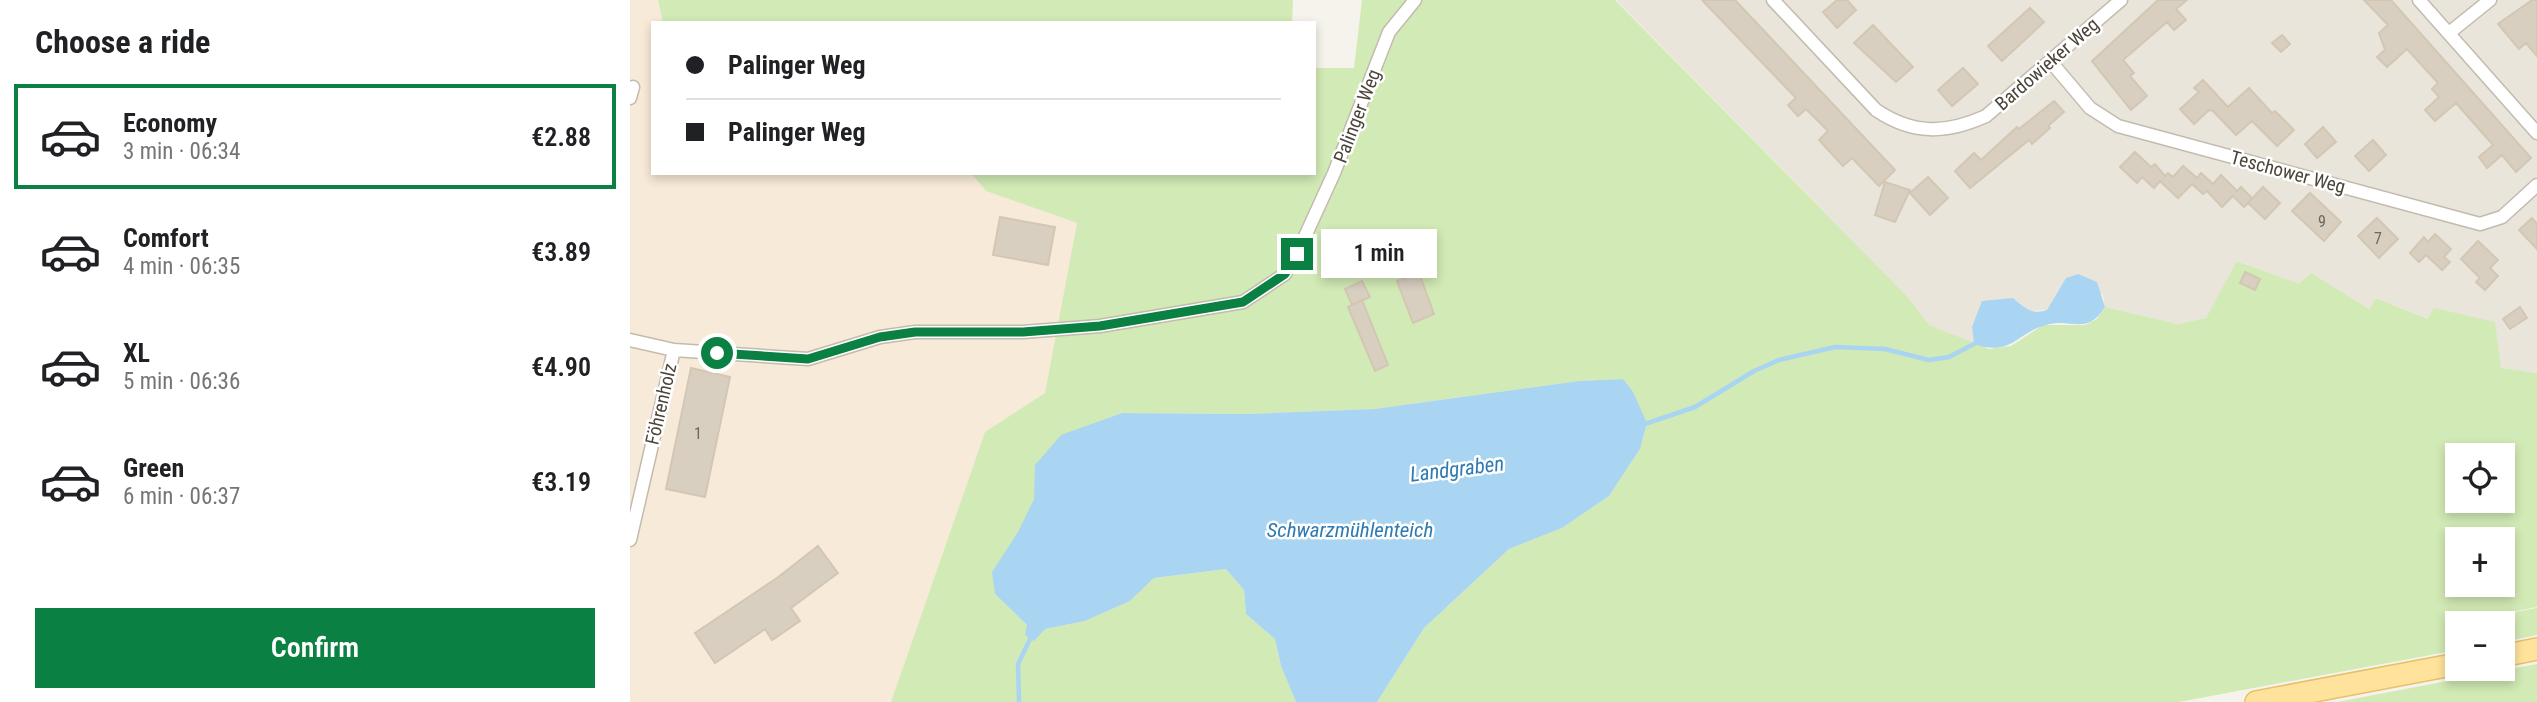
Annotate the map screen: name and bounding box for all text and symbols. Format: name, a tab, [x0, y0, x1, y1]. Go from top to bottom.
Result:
street label: Bardowieker Weg	[1991, 13, 2103, 115]
text: Choose a ride	[35, 23, 210, 61]
text: Palinger Weg	[728, 50, 866, 80]
street label: Palinger Weg	[1329, 66, 1385, 166]
icon: car	[39, 105, 102, 168]
text: Economy	[123, 108, 217, 138]
text: Palinger Weg	[728, 117, 866, 147]
text: €2.88	[531, 122, 591, 152]
text: 3 min · 06:34	[123, 138, 240, 165]
street label: Teschower Weg	[2228, 146, 2348, 198]
house number: 9	[2318, 212, 2326, 231]
icon: car	[39, 220, 102, 283]
text: Comfort	[123, 223, 209, 253]
house number: 7	[2374, 229, 2382, 248]
callout: 1 min	[1322, 230, 1437, 278]
text: €3.89	[531, 237, 591, 267]
route end	[1281, 238, 1313, 270]
text: 1 min	[1354, 240, 1404, 267]
text: 4 min · 06:35	[123, 253, 240, 280]
icon: car	[39, 335, 102, 398]
route start	[701, 337, 733, 369]
text: XL	[123, 338, 150, 368]
text: €4.90	[531, 352, 591, 382]
street label: Föhrenholz	[640, 361, 682, 447]
text: 5 min · 06:36	[123, 368, 240, 395]
house number: 1	[694, 424, 702, 443]
map controls	[2445, 443, 2515, 681]
button: locate	[2445, 443, 2515, 513]
icon: car	[39, 450, 102, 513]
water label: Landgraben	[1409, 451, 1505, 487]
text: Green	[123, 453, 184, 483]
text: €3.19	[531, 467, 591, 497]
text: 6 min · 06:37	[123, 483, 240, 510]
water label: Schwarzmühlenteich	[1267, 518, 1433, 542]
button: +	[2445, 527, 2515, 597]
button: Confirm	[35, 608, 595, 688]
button: −	[2445, 611, 2515, 681]

